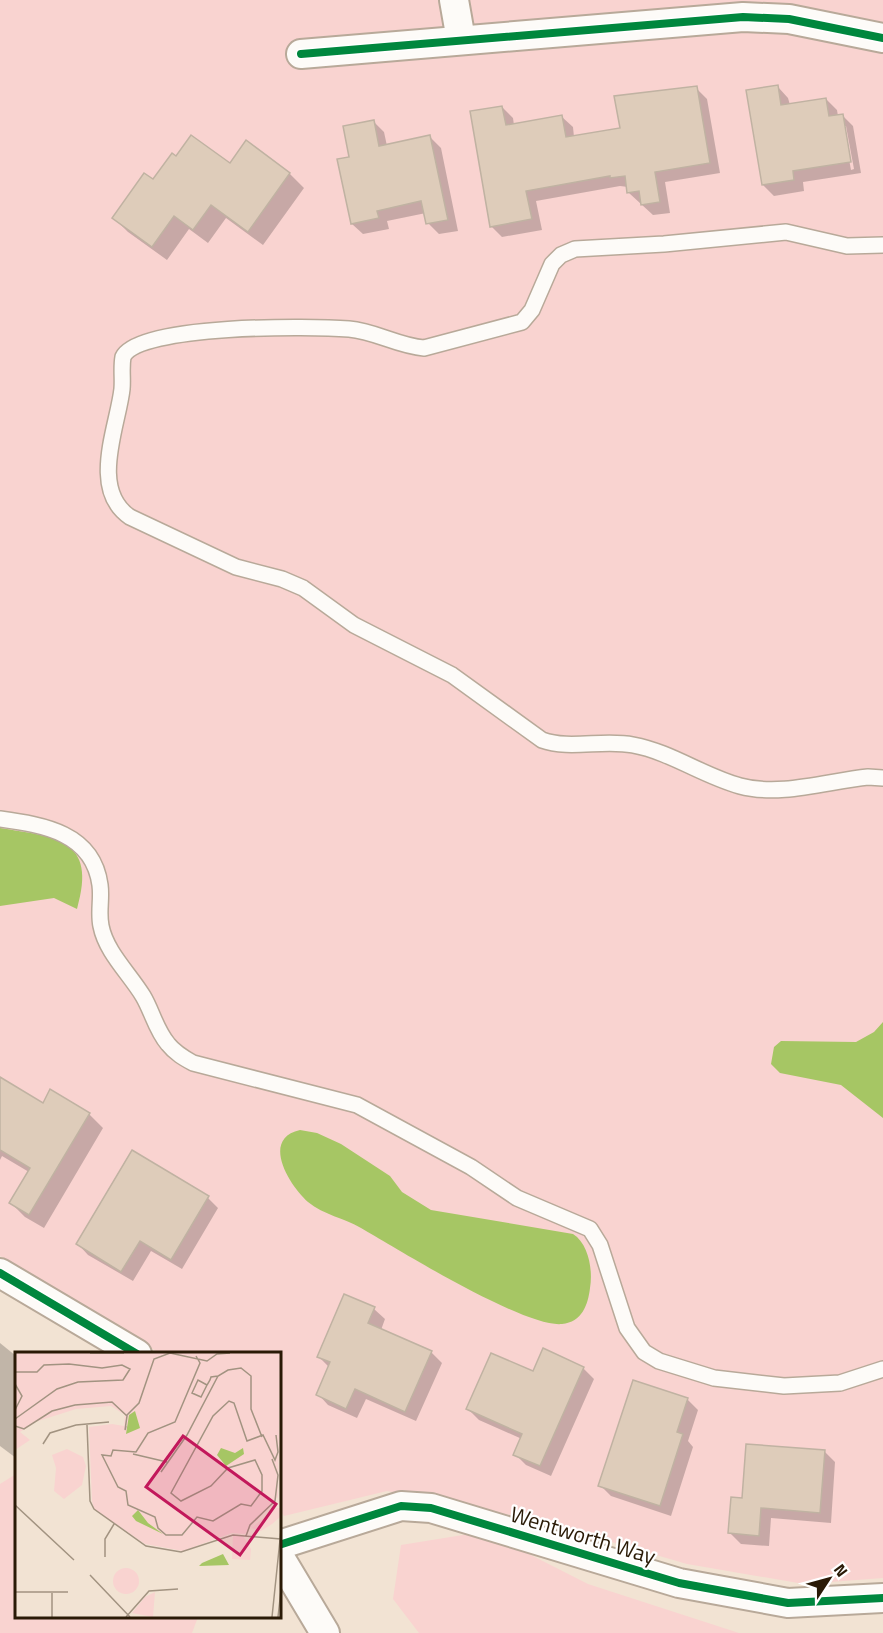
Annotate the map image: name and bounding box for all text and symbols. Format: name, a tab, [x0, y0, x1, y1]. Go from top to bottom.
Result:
inset map	[15, 1352, 280, 1618]
street label: Wentworth Way	[506, 1497, 660, 1573]
north arrow	[799, 1549, 859, 1609]
text: N	[828, 1559, 854, 1582]

